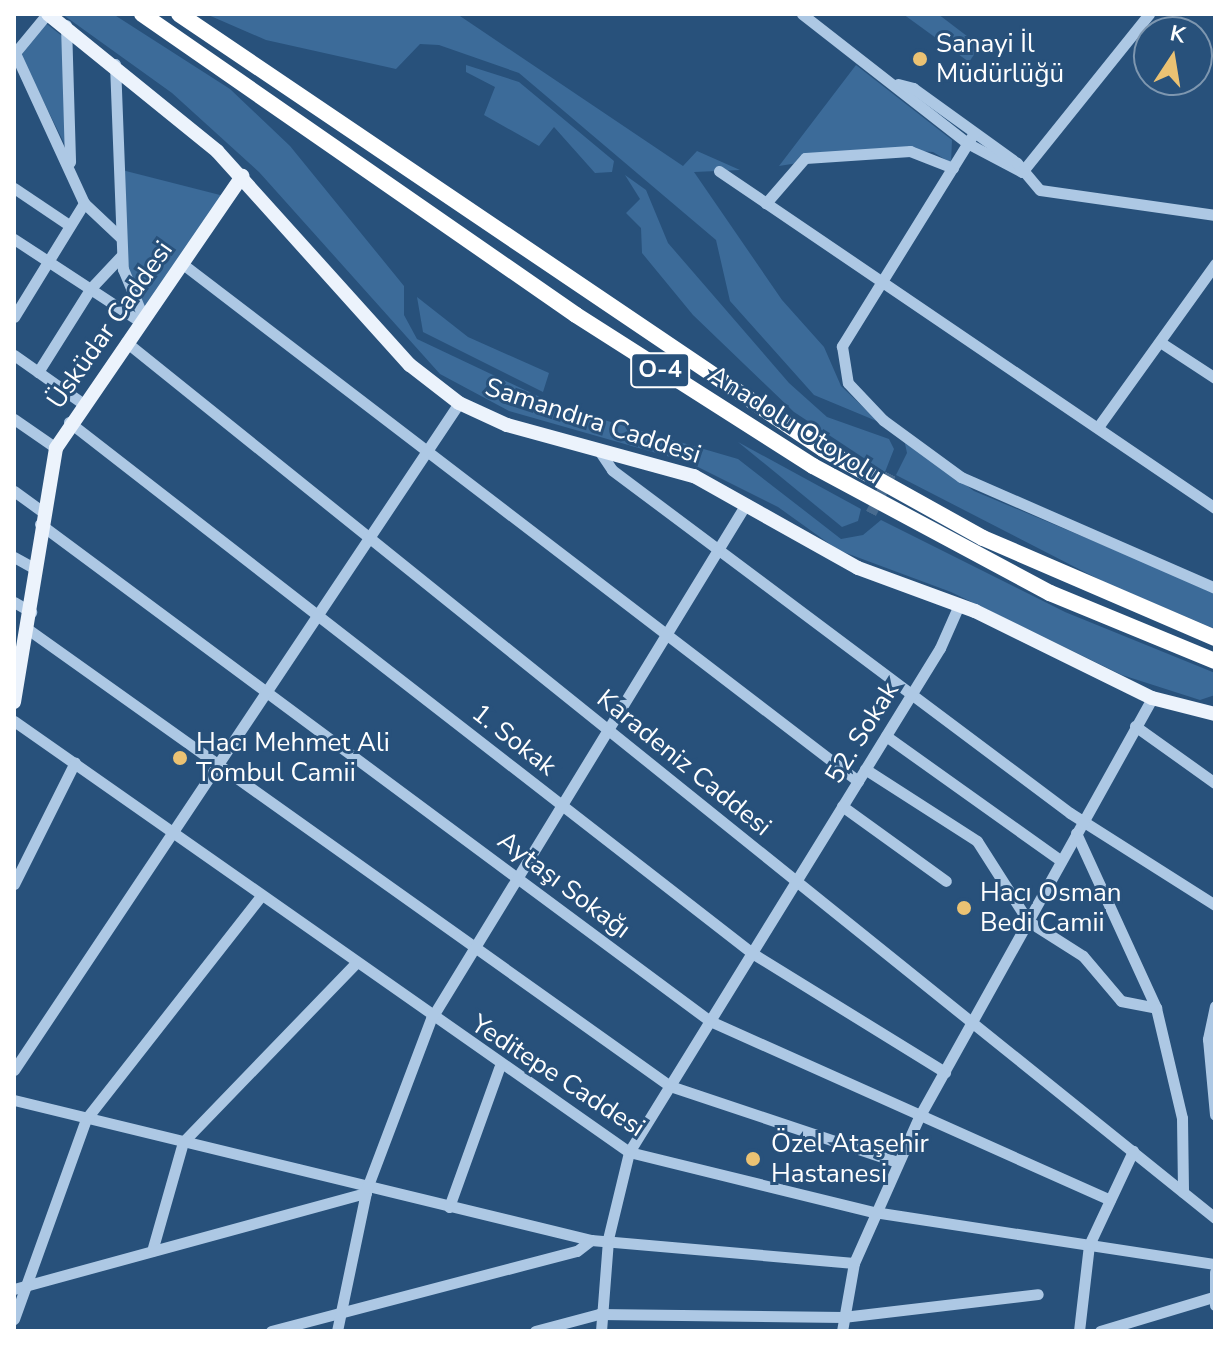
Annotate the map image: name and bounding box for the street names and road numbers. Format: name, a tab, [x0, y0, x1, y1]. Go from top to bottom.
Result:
street label: Üsküdar Caddesi	[41, 235, 179, 415]
road number: O-4	[630, 350, 690, 390]
street label: Anadolu Otoyolu	[702, 359, 888, 491]
street label: Samandıra Caddesi	[481, 371, 705, 471]
street label: 52. Sokak	[819, 676, 905, 790]
street label: Karadeniz Caddesi	[591, 683, 777, 843]
street label: 1. Sokak	[466, 697, 562, 783]
street label: Aytaşı Sokağı	[491, 825, 637, 945]
street label: Yeditepe Caddesi	[465, 1008, 651, 1144]

